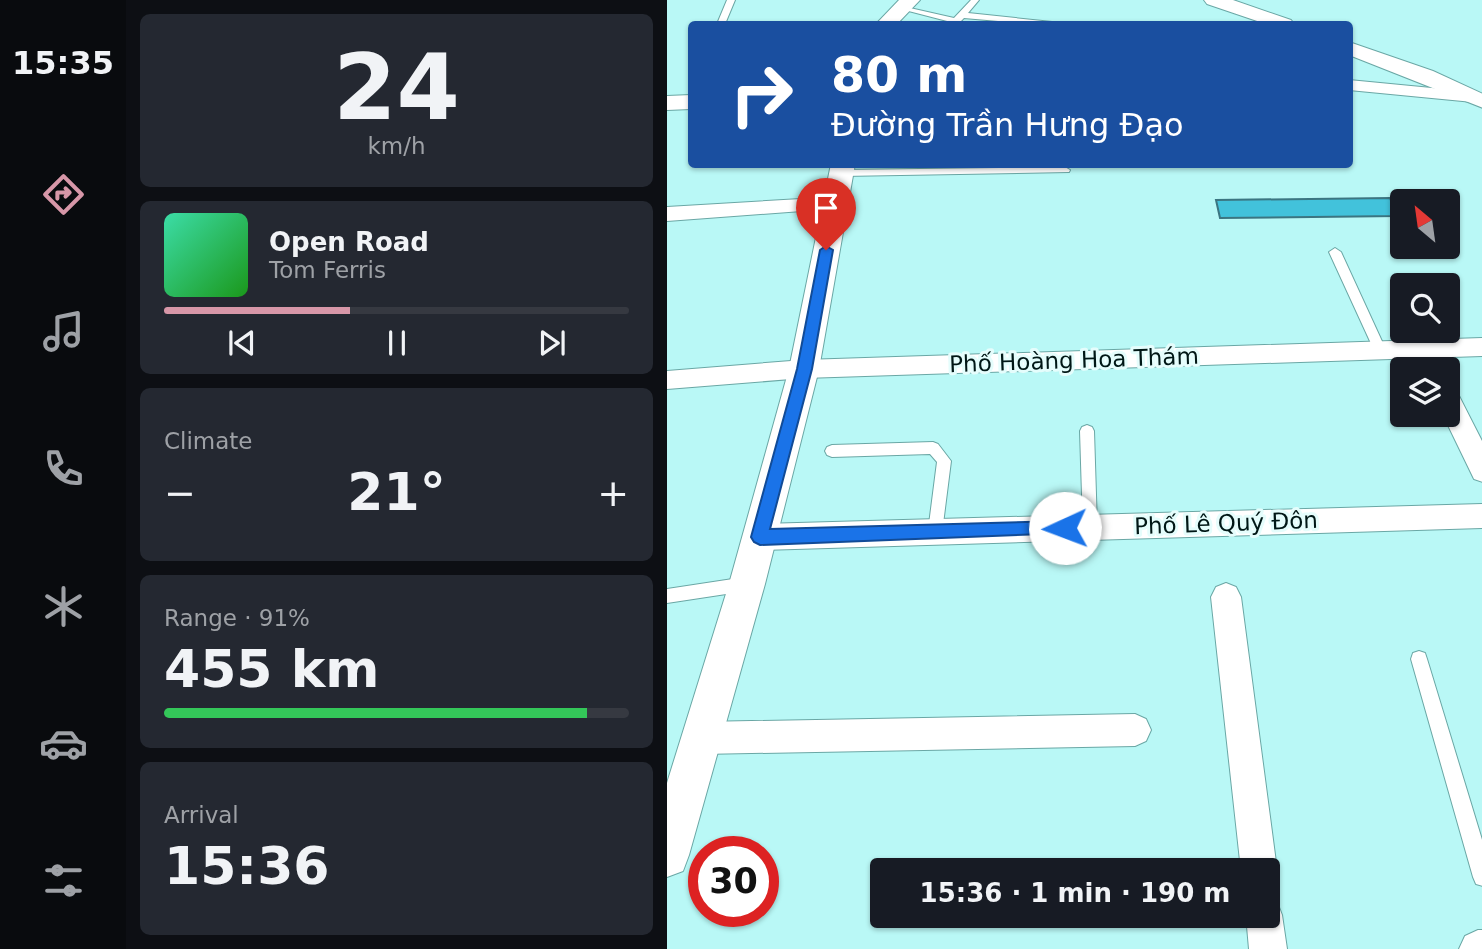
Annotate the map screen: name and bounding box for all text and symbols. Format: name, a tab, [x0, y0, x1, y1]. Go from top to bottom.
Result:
text: 24	[333, 35, 460, 140]
text: 15:35	[12, 44, 114, 82]
text: 80 m	[831, 47, 967, 104]
icon: right	[716, 49, 807, 140]
text: Đường Trần Hưng Đạo	[831, 106, 1184, 144]
text: km/h	[367, 133, 426, 159]
icon: directions	[39, 170, 88, 219]
pin	[796, 178, 856, 250]
icon: arrive	[807, 189, 845, 227]
north arrow	[1390, 189, 1460, 259]
map controls	[1390, 189, 1460, 427]
text: Open Road	[269, 227, 429, 257]
text: Tom Ferris	[269, 257, 386, 283]
button: search	[1390, 273, 1460, 343]
icon: music	[39, 307, 88, 356]
icon: previous	[223, 324, 261, 362]
icon: pause	[378, 324, 416, 362]
icon: next	[533, 324, 571, 362]
street label: Phố Hoàng Hoa Thám	[949, 343, 1199, 377]
button: layers	[1390, 357, 1460, 427]
text: Climate	[164, 428, 253, 454]
icon: phone	[39, 444, 88, 493]
text: 21°	[347, 462, 446, 522]
text: −	[164, 471, 196, 515]
text: +	[597, 471, 629, 515]
position arrow	[1028, 491, 1102, 565]
street label: Phố Lê Quý Đôn	[1134, 507, 1318, 539]
icon: climate	[39, 582, 88, 631]
text: Range · 91%	[164, 605, 310, 631]
text: 455 km	[164, 639, 379, 699]
icon: car	[39, 719, 88, 768]
text: Arrival	[164, 802, 239, 828]
text: 15:36	[164, 836, 330, 896]
speed limit sign: 30	[688, 836, 779, 927]
icon: filters	[39, 856, 88, 905]
text: 15:36 · 1 min · 190 m	[920, 878, 1230, 908]

